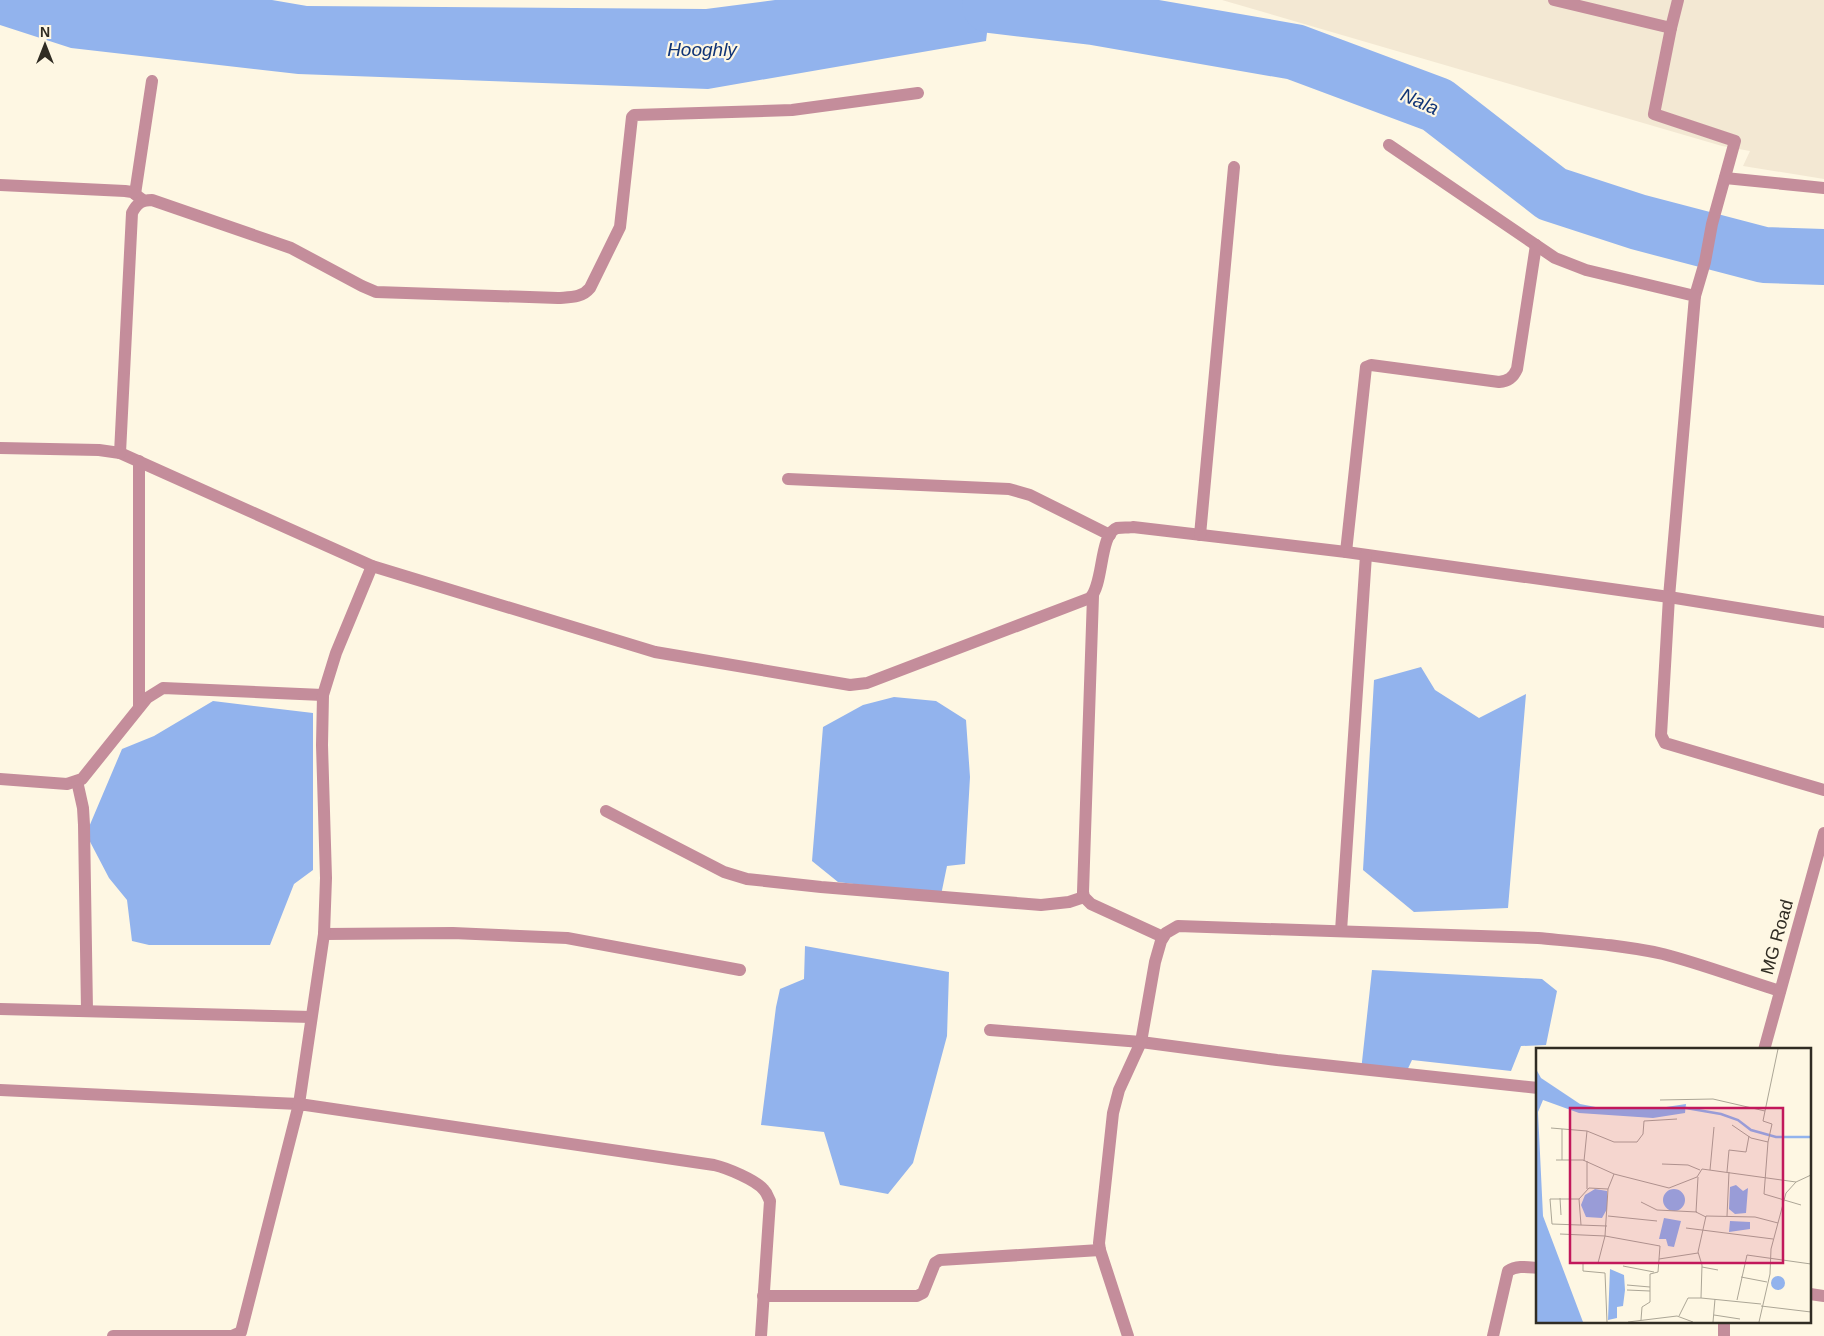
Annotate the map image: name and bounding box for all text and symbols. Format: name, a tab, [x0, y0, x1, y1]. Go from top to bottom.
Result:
north arrow	[20, 20, 70, 70]
text: N	[40, 24, 50, 40]
water label: Hooghly	[667, 39, 738, 60]
water label: Nala	[1398, 84, 1442, 119]
street label: MG Road	[1757, 897, 1797, 977]
inset map	[1536, 1048, 1812, 1324]

